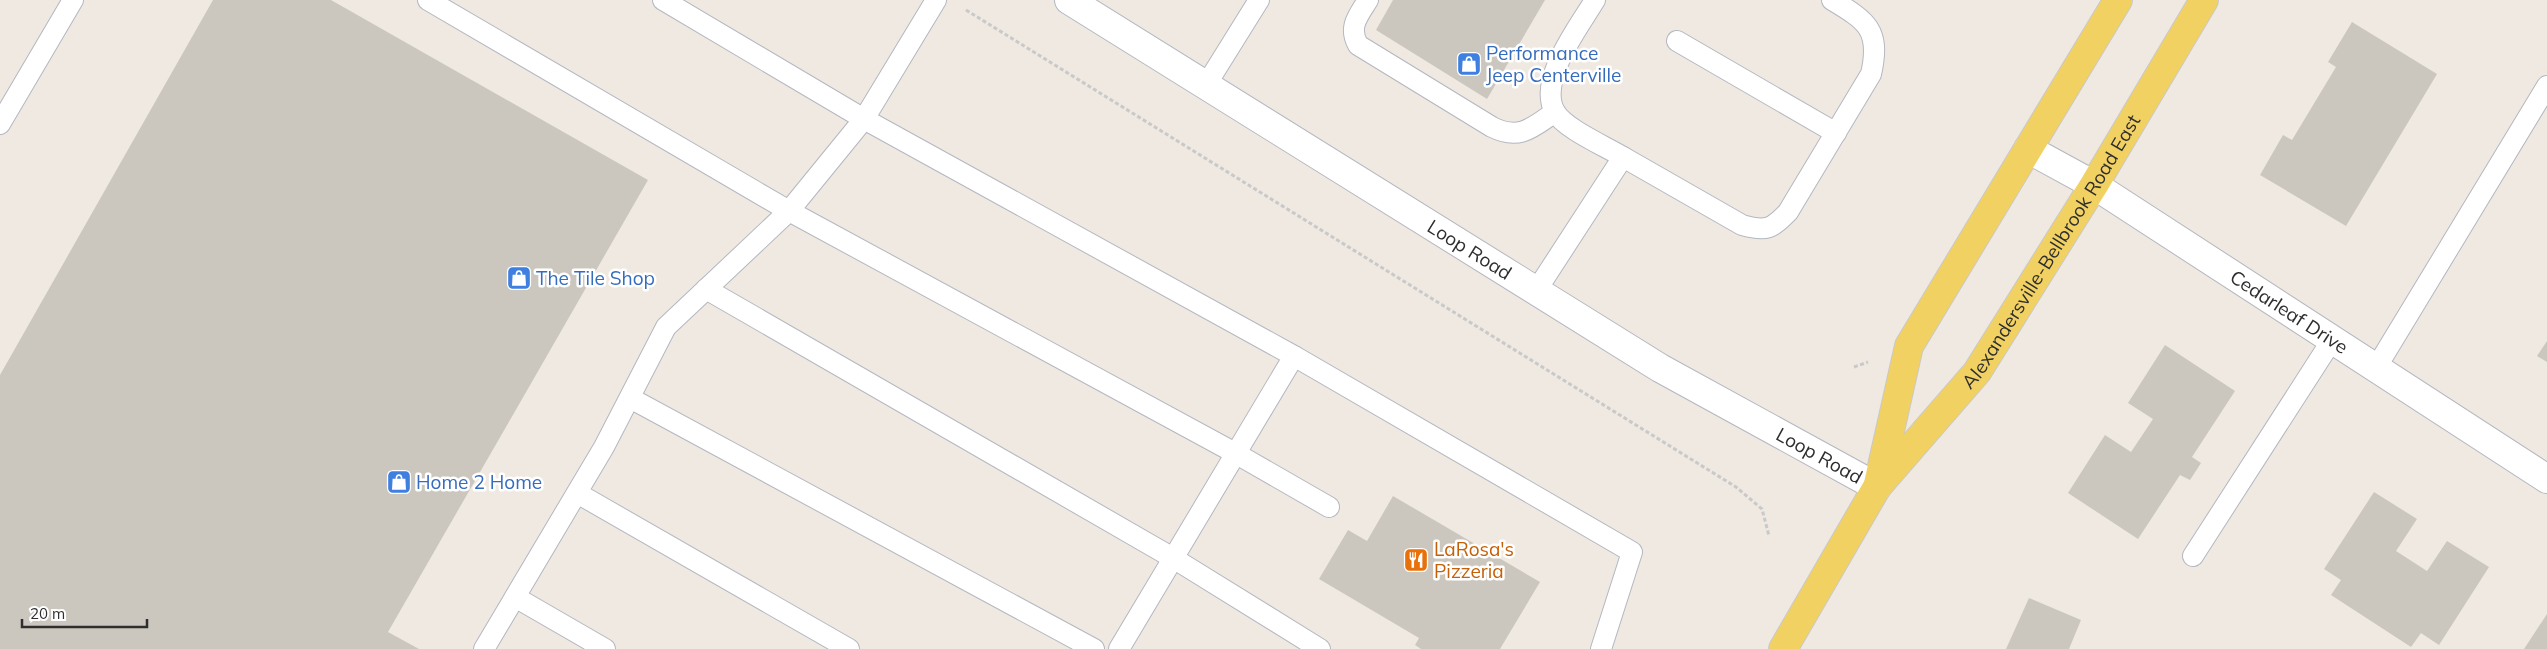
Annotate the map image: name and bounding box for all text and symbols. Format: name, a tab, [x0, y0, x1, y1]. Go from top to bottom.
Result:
place label: Performance Jeep Centerville	[1486, 41, 1621, 87]
shop icon: Performance Jeep Centerville	[1456, 51, 1482, 77]
street label: Alexandersville-Bellbrook Road East	[1956, 110, 2145, 393]
street label: Loop Road	[1423, 214, 1516, 285]
shop icon: The Tile Shop	[506, 265, 532, 291]
street label: Cedarleaf Drive	[2226, 265, 2353, 359]
place label: The Tile Shop	[536, 266, 655, 290]
street label: Loop Road	[1772, 422, 1867, 489]
shop icon: Home 2 Home	[386, 469, 412, 495]
place label: Home 2 Home	[416, 470, 542, 494]
place label: LaRosa's Pizzeria	[1434, 537, 1514, 583]
restaurant icon: LaRosa's Pizzeria	[1403, 547, 1429, 573]
scale bar	[22, 596, 148, 628]
text: 20 m	[30, 604, 65, 623]

